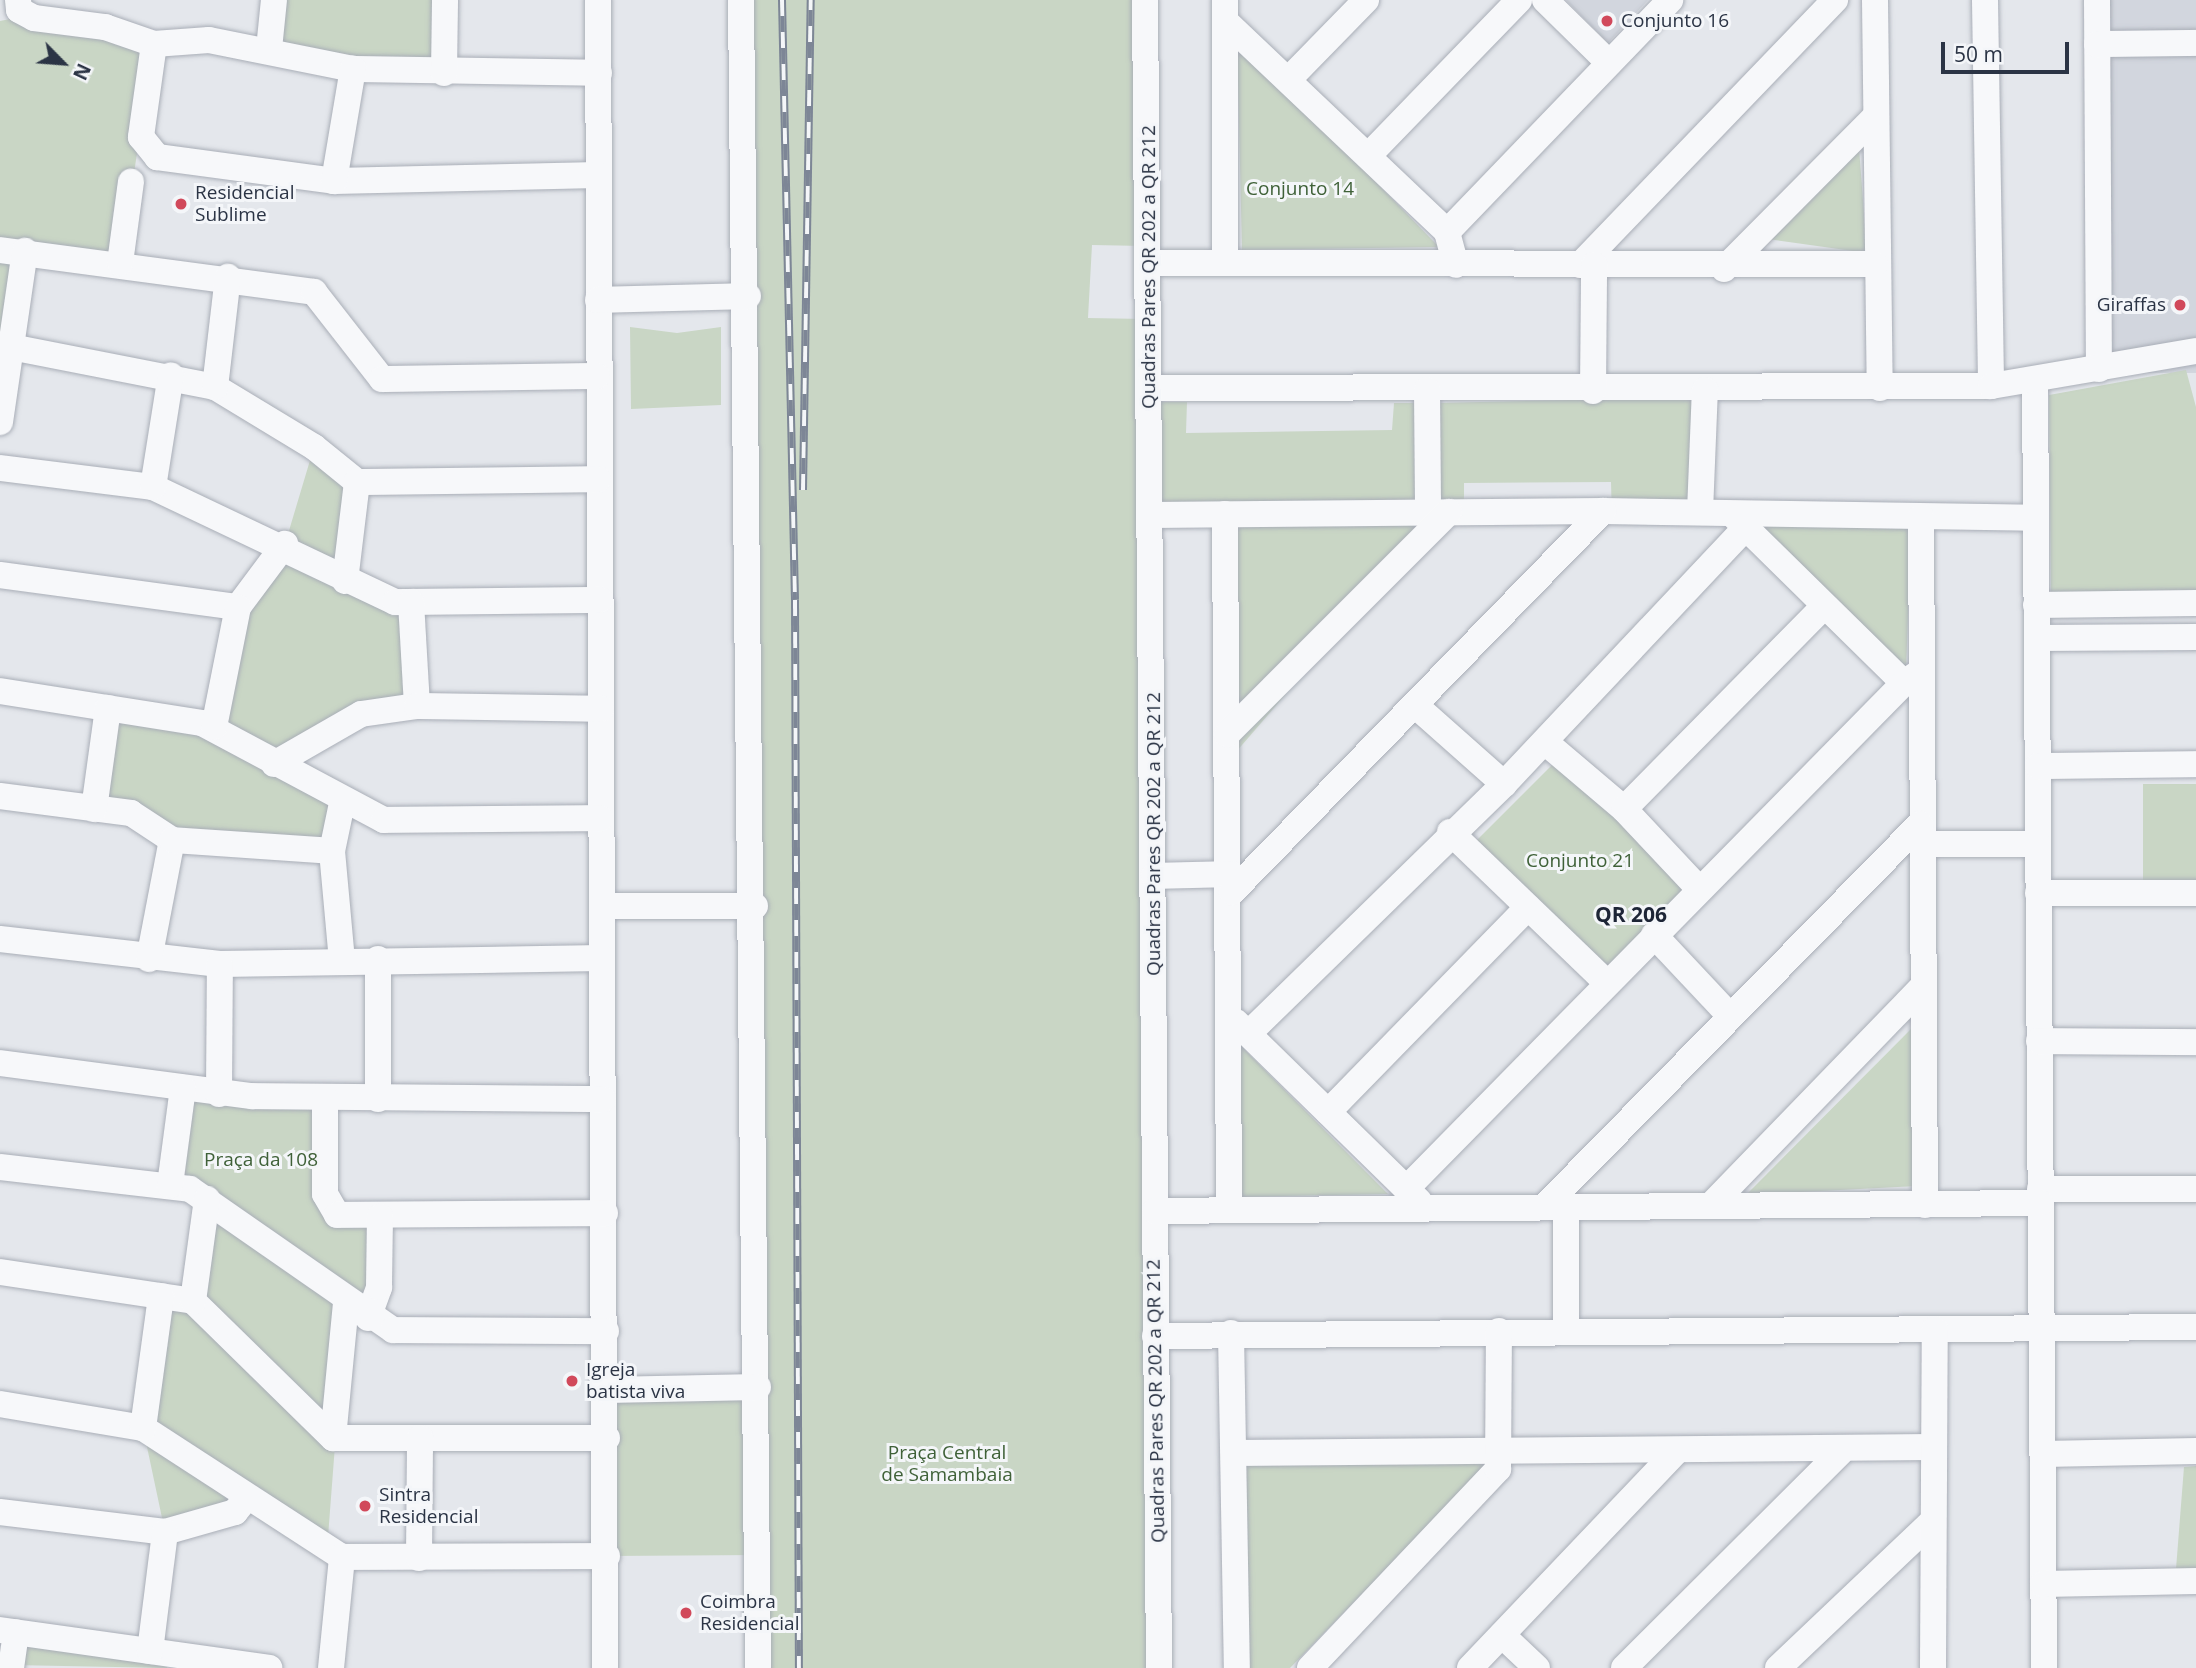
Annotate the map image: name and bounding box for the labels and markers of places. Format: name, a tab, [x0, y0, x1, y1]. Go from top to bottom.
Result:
place label: Conjunto 16	[1621, 10, 1729, 32]
marker: Conjunto 16	[1599, 13, 1615, 29]
place label: Residencial Sublime	[195, 182, 294, 226]
marker: Residencial Sublime	[173, 196, 189, 212]
place label: Giraffas	[2097, 294, 2166, 316]
marker: Giraffas	[2172, 297, 2188, 313]
place label: Igreja batista viva	[586, 1359, 685, 1403]
marker: Igreja batista viva	[564, 1373, 580, 1389]
place label: Sintra Residencial	[379, 1484, 478, 1528]
marker: Sintra Residencial	[357, 1498, 373, 1514]
place label: Coimbra Residencial	[700, 1591, 799, 1635]
marker: Coimbra Residencial	[678, 1605, 694, 1621]

